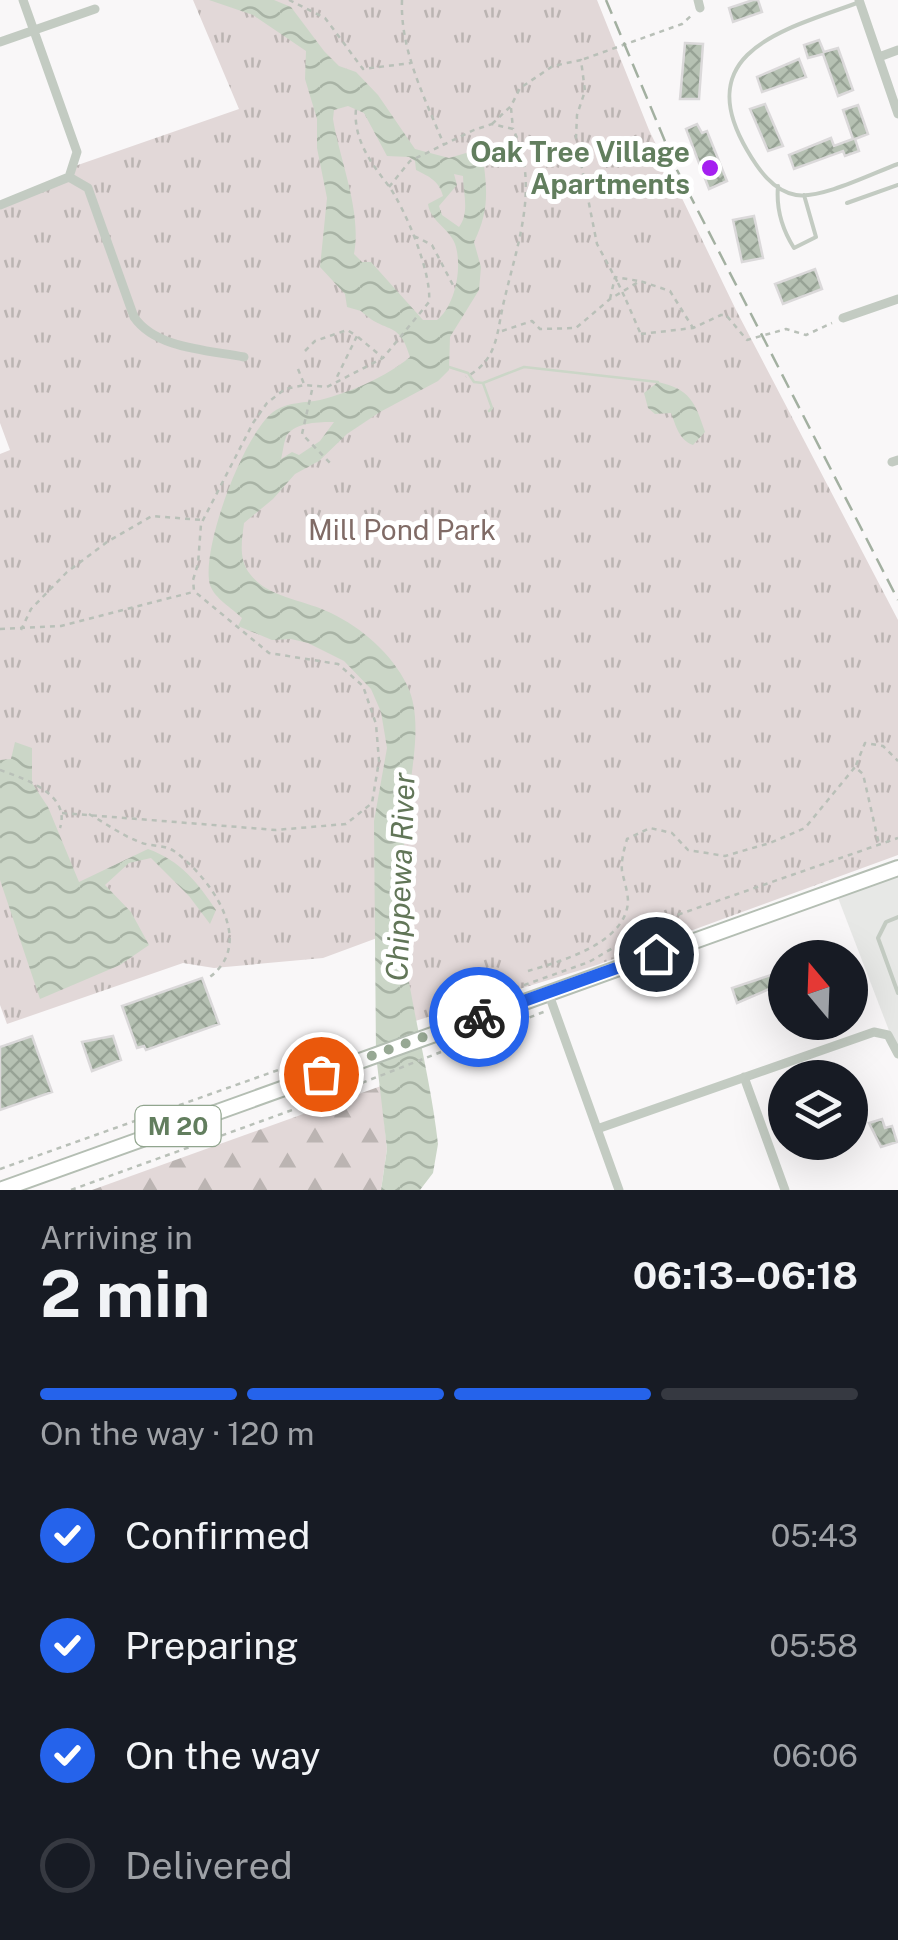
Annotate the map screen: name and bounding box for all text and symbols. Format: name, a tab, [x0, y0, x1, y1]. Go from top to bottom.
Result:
place label: Oak Tree Village Apartments	[470, 135, 690, 200]
marker: Oak Tree Village Apartments	[699, 157, 721, 179]
park label: Mill Pond Park	[308, 513, 496, 546]
water label: Chippewa River	[378, 771, 422, 982]
pin	[614, 912, 699, 997]
icon: home	[629, 927, 684, 982]
north arrow	[768, 940, 868, 1040]
map controls	[768, 940, 868, 1160]
courier	[429, 967, 529, 1067]
icon: bike	[452, 990, 507, 1045]
pin	[279, 1032, 364, 1117]
icon: bag	[294, 1047, 349, 1102]
button: layers	[768, 1060, 868, 1160]
road number: M 20	[136, 1106, 220, 1146]
text: Arriving in	[40, 1219, 193, 1256]
text: 06:13–06:18	[633, 1253, 858, 1298]
text: 2 min	[40, 1255, 210, 1332]
text: On the way · 120 m	[40, 1415, 314, 1452]
icon: check	[40, 1508, 95, 1563]
text: Confirmed	[125, 1513, 310, 1558]
text: 05:43	[771, 1517, 858, 1554]
icon: check	[40, 1618, 95, 1673]
text: Preparing	[125, 1623, 299, 1668]
text: 05:58	[769, 1627, 858, 1664]
icon: check	[40, 1728, 95, 1783]
text: On the way	[125, 1733, 321, 1778]
text: 06:06	[772, 1737, 858, 1774]
text: Delivered	[125, 1843, 293, 1888]

